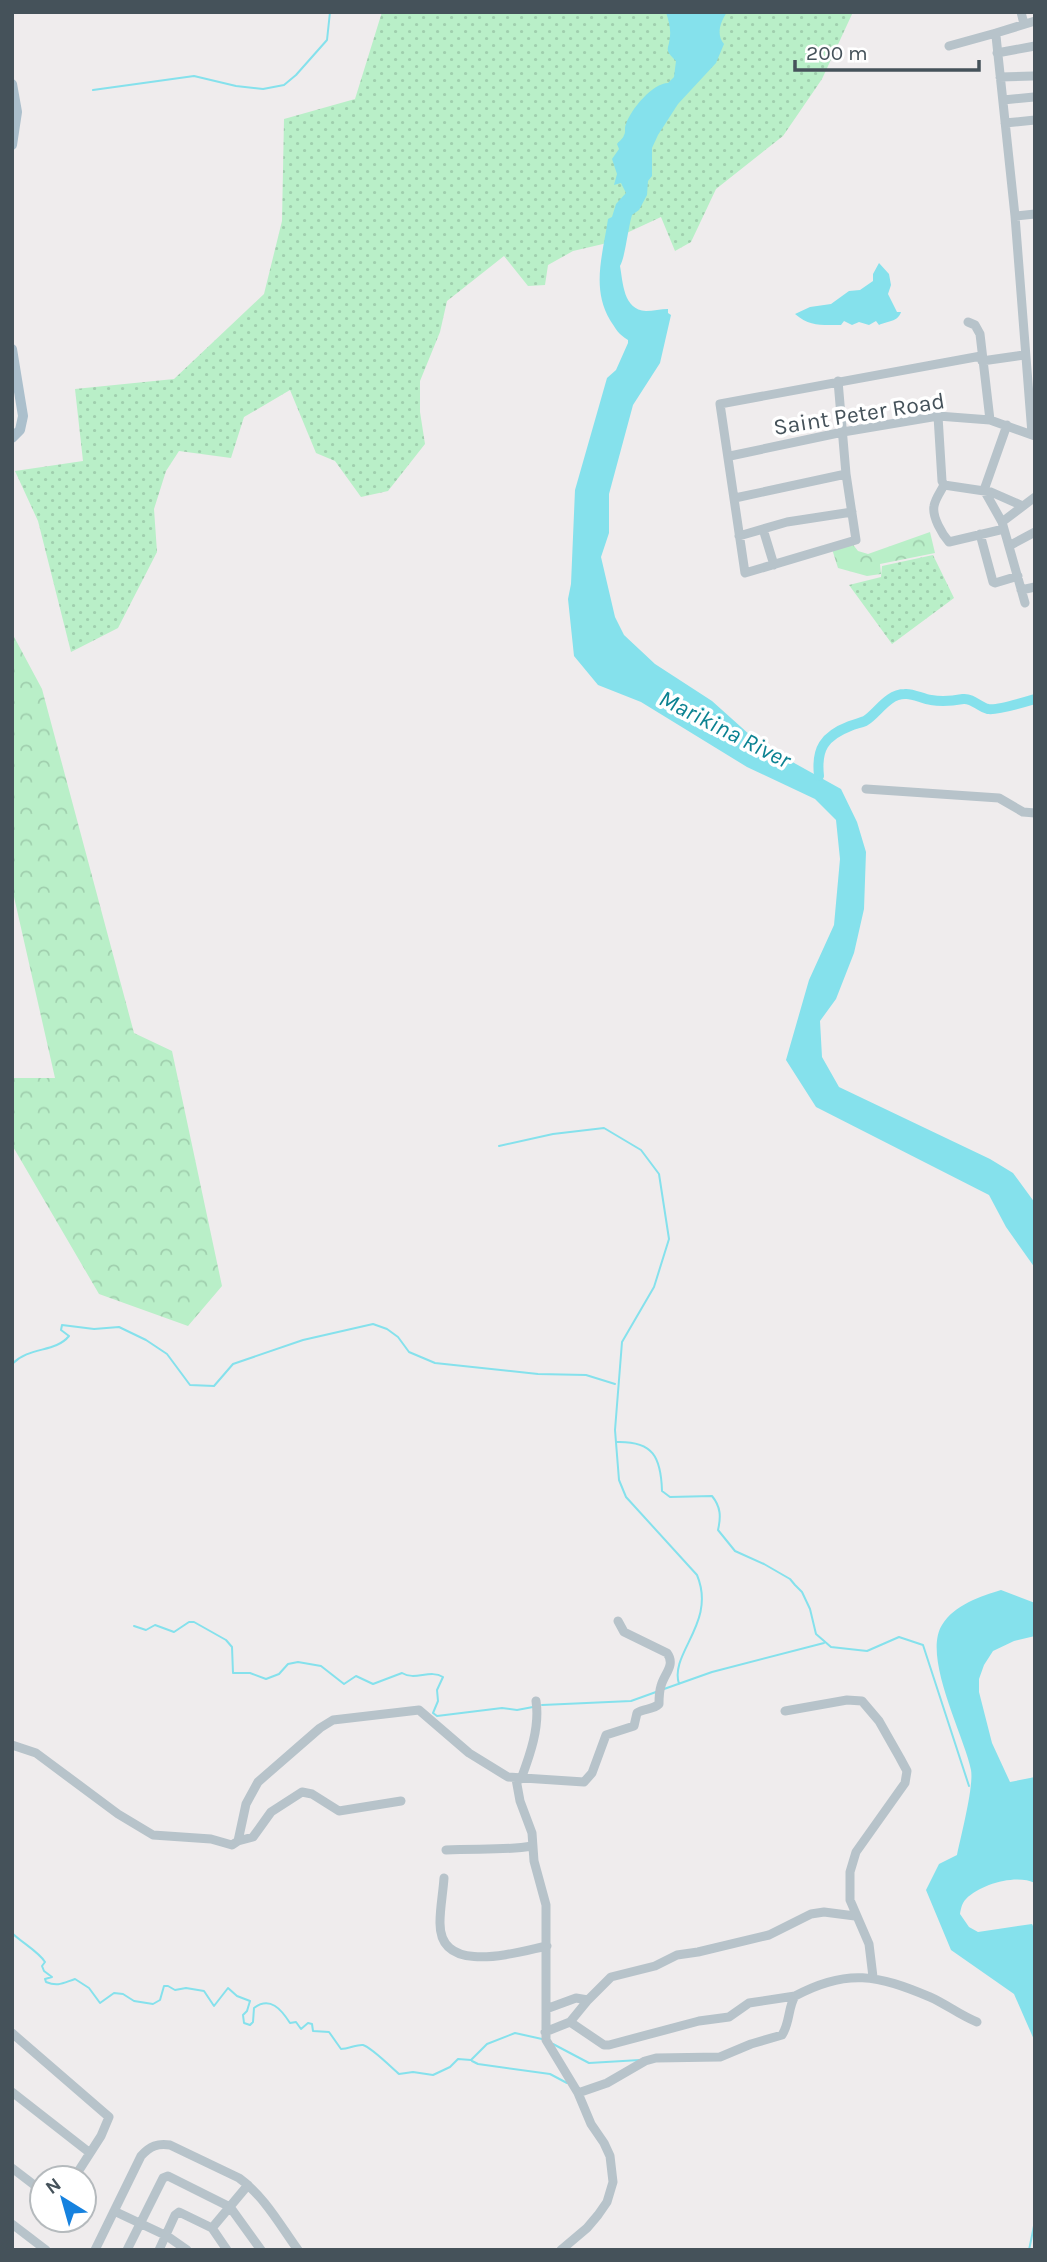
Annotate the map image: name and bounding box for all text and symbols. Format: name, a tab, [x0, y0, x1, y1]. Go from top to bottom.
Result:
scale bar	[795, 28, 979, 72]
text: 200 m	[806, 41, 868, 65]
street label: Saint Peter Road	[771, 387, 947, 441]
water label: Marikina River	[655, 684, 796, 774]
north arrow	[28, 2164, 98, 2234]
text: N	[41, 2173, 65, 2199]

